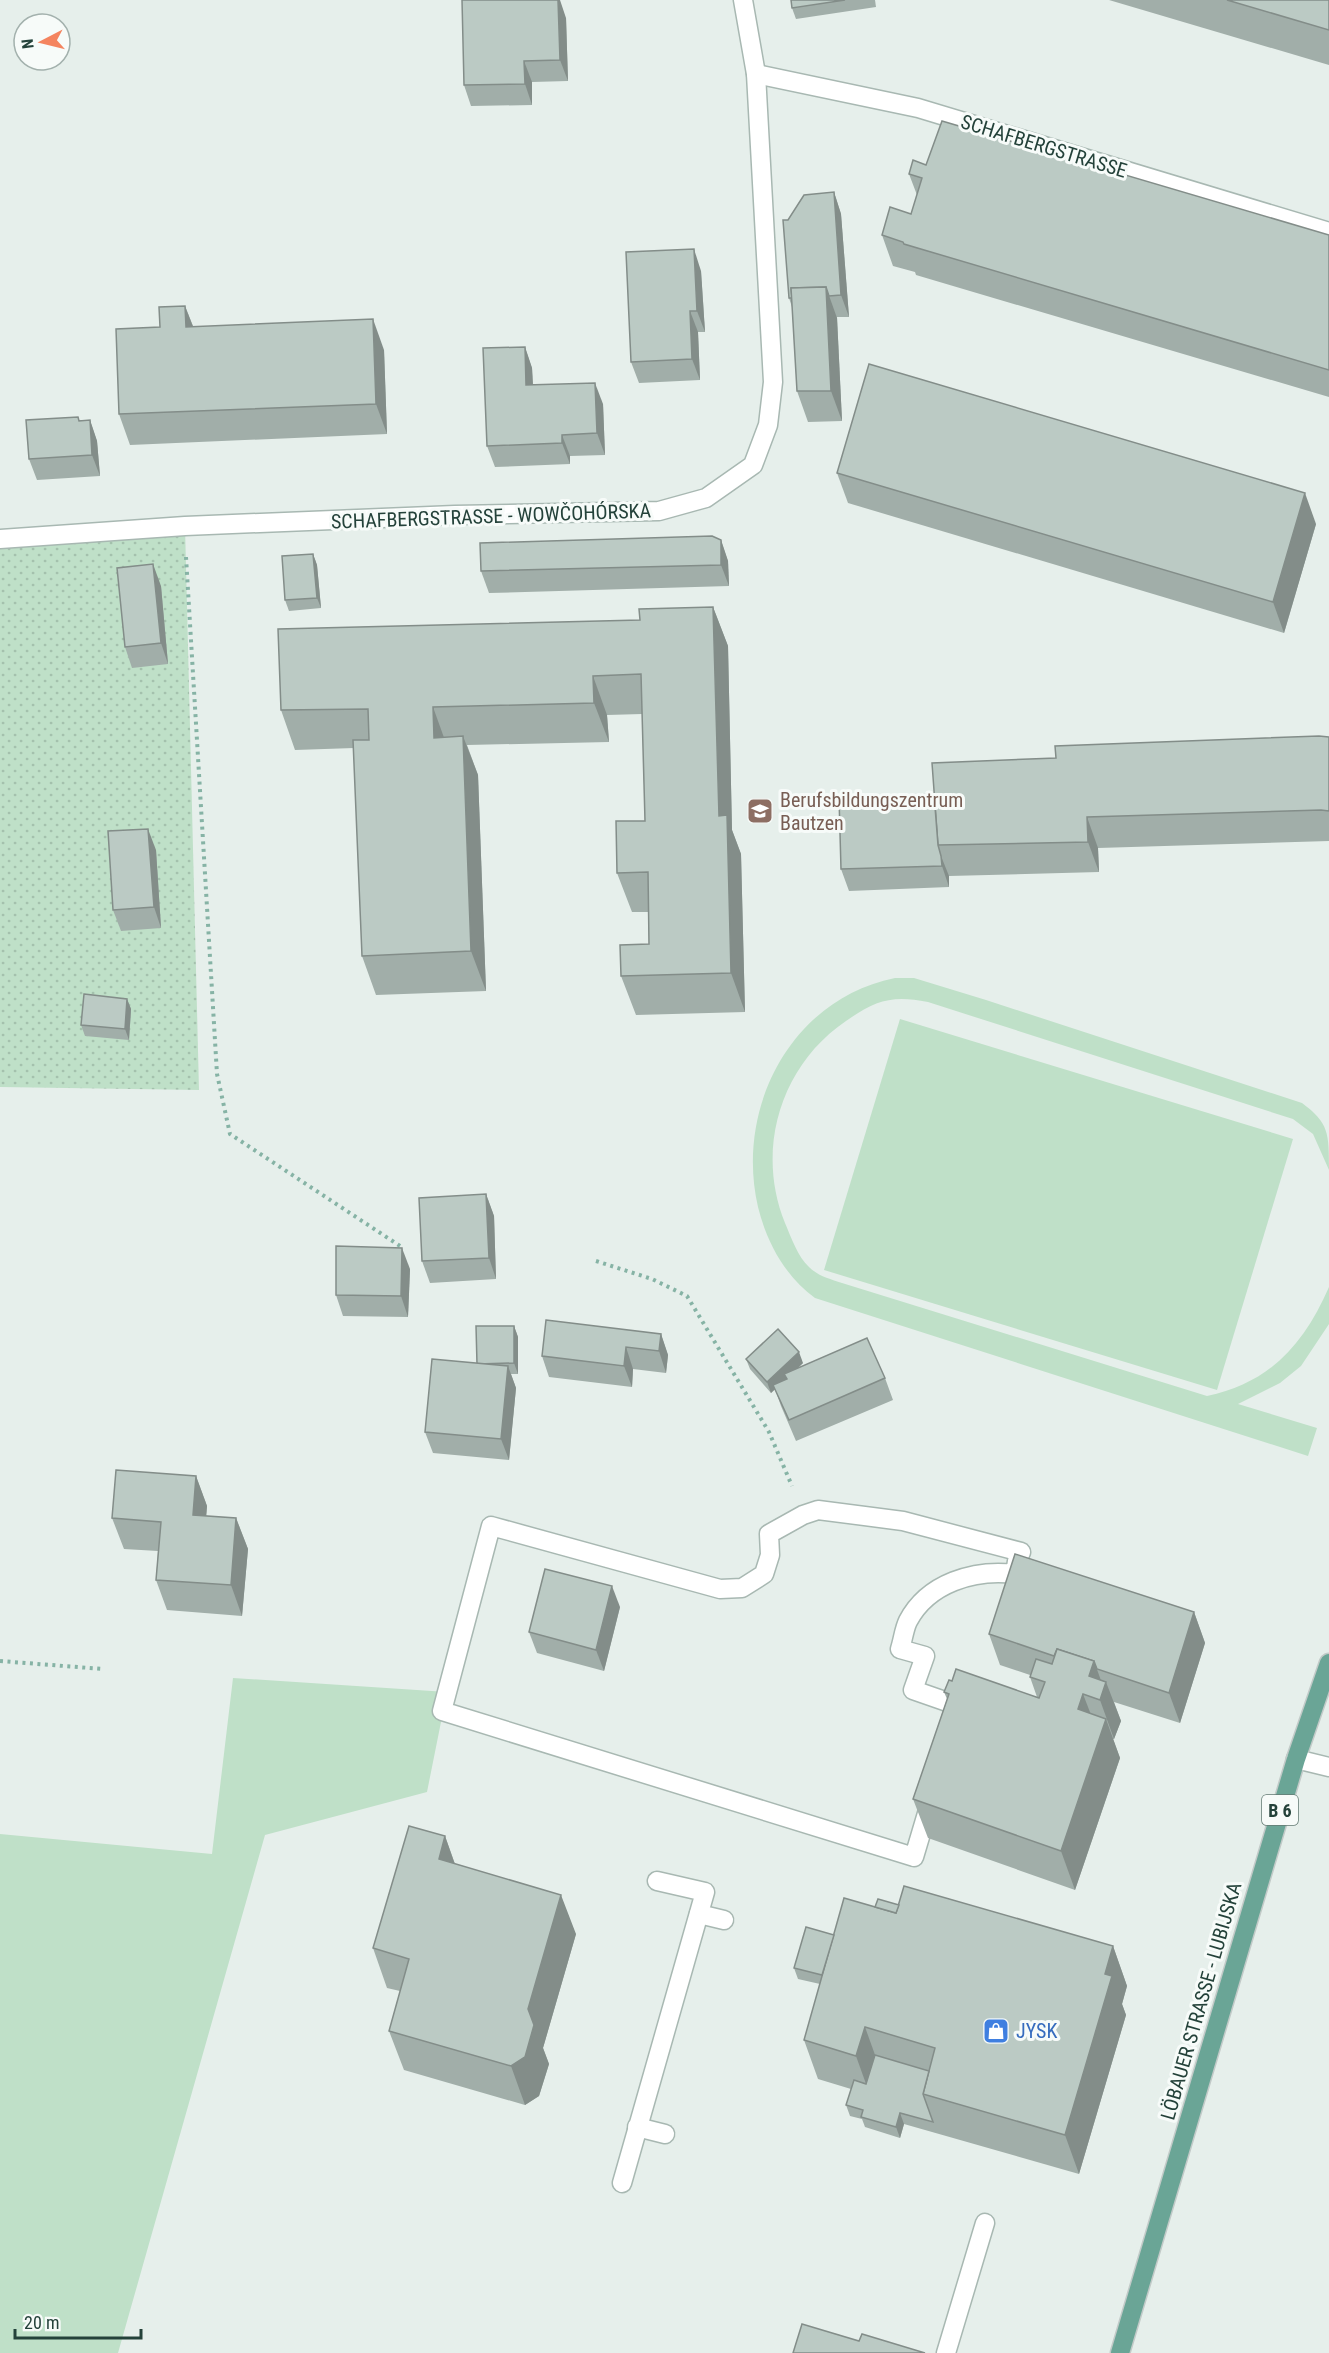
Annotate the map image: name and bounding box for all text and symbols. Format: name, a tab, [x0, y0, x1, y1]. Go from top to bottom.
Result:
north arrow	[12, 12, 72, 72]
text: N	[18, 38, 38, 50]
street label: SCHAFBERGSTRASSE	[958, 109, 1130, 183]
street label: SCHAFBERGSTRASSE - WOWČOHÓRSKA	[331, 498, 652, 534]
place label: Berufsbildungszentrum Bautzen	[780, 788, 963, 835]
school or university icon: Berufsbildungszentrum Bautzen	[745, 796, 775, 826]
road number: B 6	[1262, 1795, 1298, 1825]
street label: LÖBAUER STRASSE - LUBIJSKA	[1156, 1879, 1247, 2123]
shop icon: JYSK	[981, 2016, 1011, 2046]
place label: JYSK	[1016, 2019, 1057, 2043]
scale bar	[15, 2302, 141, 2340]
text: 20 m	[24, 2312, 59, 2333]

